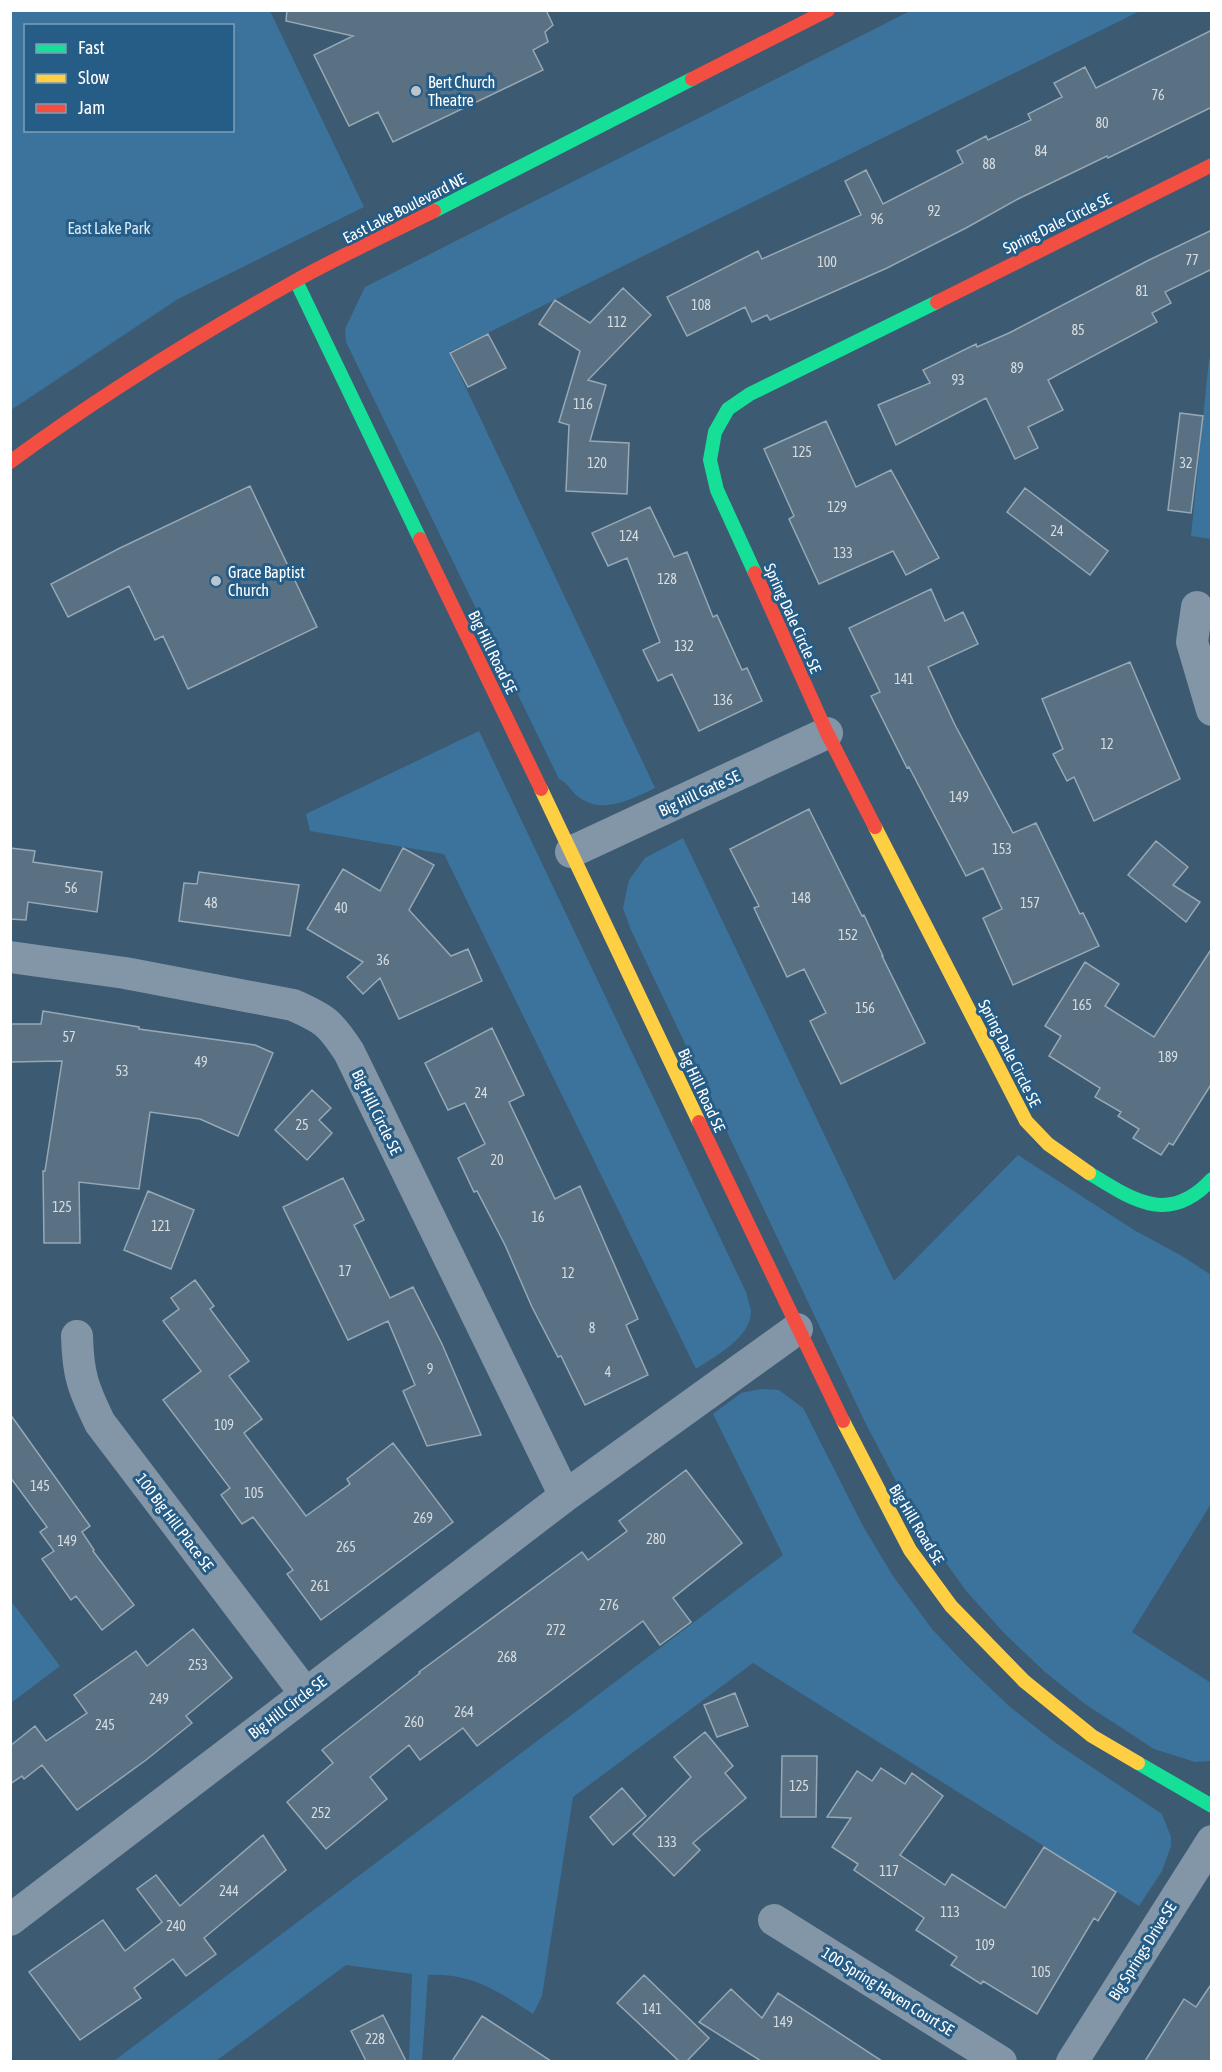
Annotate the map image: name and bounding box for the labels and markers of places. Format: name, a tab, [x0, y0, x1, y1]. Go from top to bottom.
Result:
place label: Bert Church Theatre	[428, 73, 495, 109]
marker: Bert Church Theatre	[409, 84, 423, 98]
place label: Grace Baptist Church	[228, 563, 305, 599]
marker: Grace Baptist Church	[209, 574, 223, 588]

